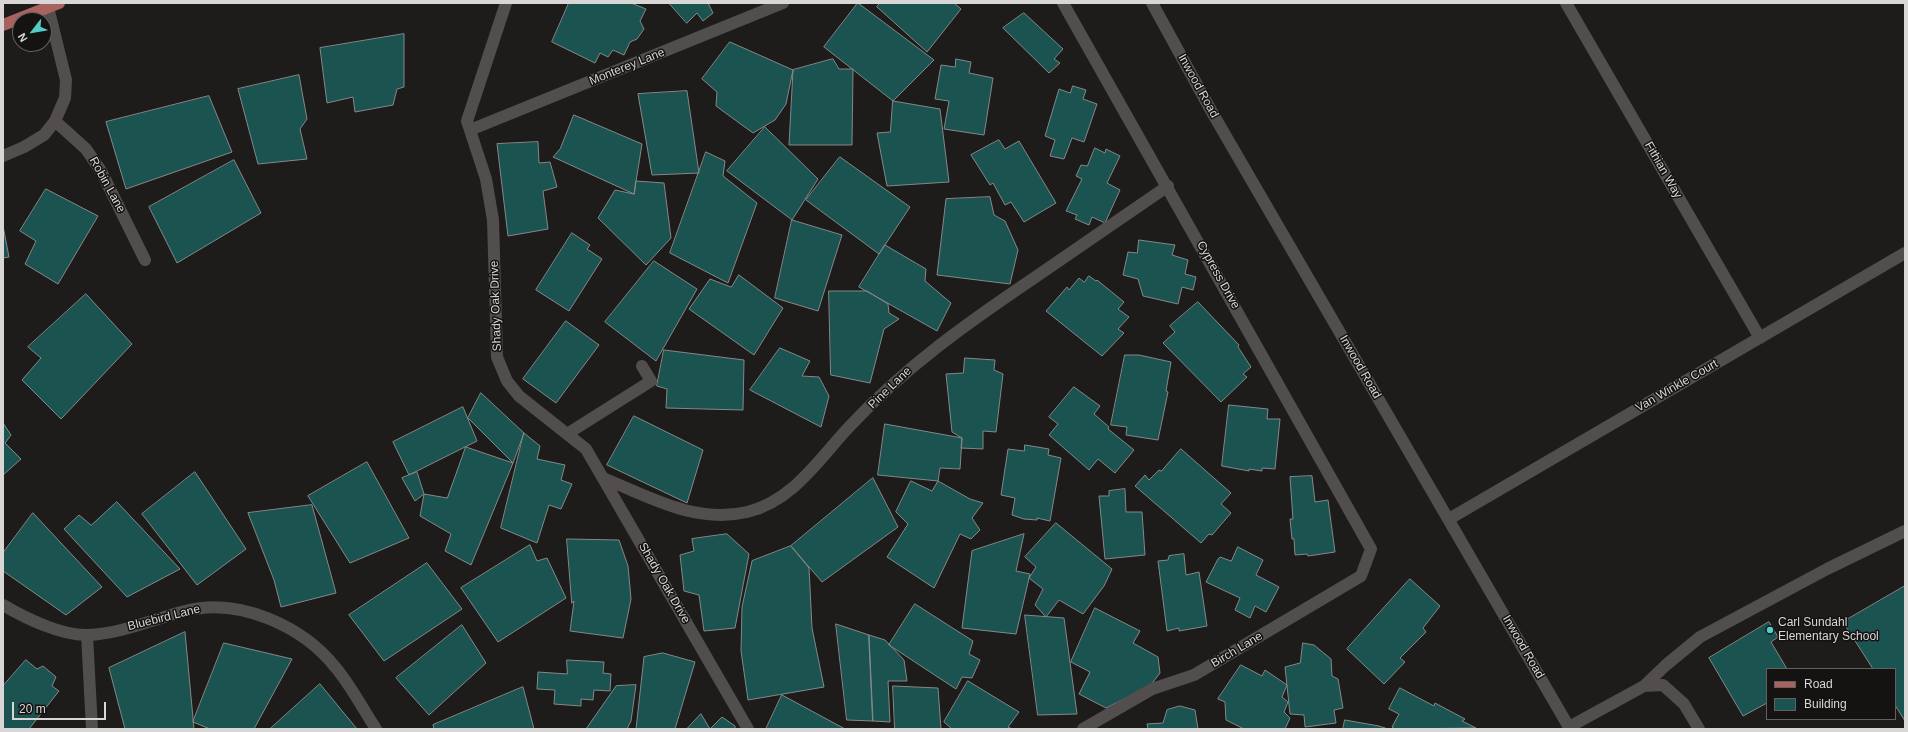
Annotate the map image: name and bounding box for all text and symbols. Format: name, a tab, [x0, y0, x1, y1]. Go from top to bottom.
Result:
north arrow	[12, 12, 52, 52]
text: N	[15, 31, 30, 44]
street label: Monterey Lane	[587, 45, 667, 89]
street label: Inwood Road	[1175, 52, 1221, 120]
street label: Fithian Way	[1641, 139, 1685, 201]
street label: Robin Lane	[86, 155, 128, 215]
street label: Cypress Drive	[1193, 239, 1243, 311]
street label: Shady Oak Drive	[487, 260, 505, 352]
street label: Inwood Road	[1336, 333, 1384, 401]
street label: Van Winkle Court	[1633, 357, 1721, 415]
street label: Pine Lane	[866, 364, 914, 412]
street label: Shady Oak Drive	[635, 540, 693, 626]
street label: Bluebird Lane	[126, 602, 202, 634]
street label: Inwood Road	[1499, 613, 1547, 681]
place label: Carl Sundahl Elementary School	[1778, 616, 1879, 644]
marker: Carl Sundahl Elementary School	[1765, 625, 1775, 635]
street label: Birch Lane	[1209, 629, 1265, 671]
legend	[1766, 668, 1896, 720]
text: Road	[1804, 677, 1833, 691]
scale bar	[14, 694, 108, 720]
text: Building	[1804, 697, 1847, 711]
text: 20 m	[19, 702, 46, 716]

